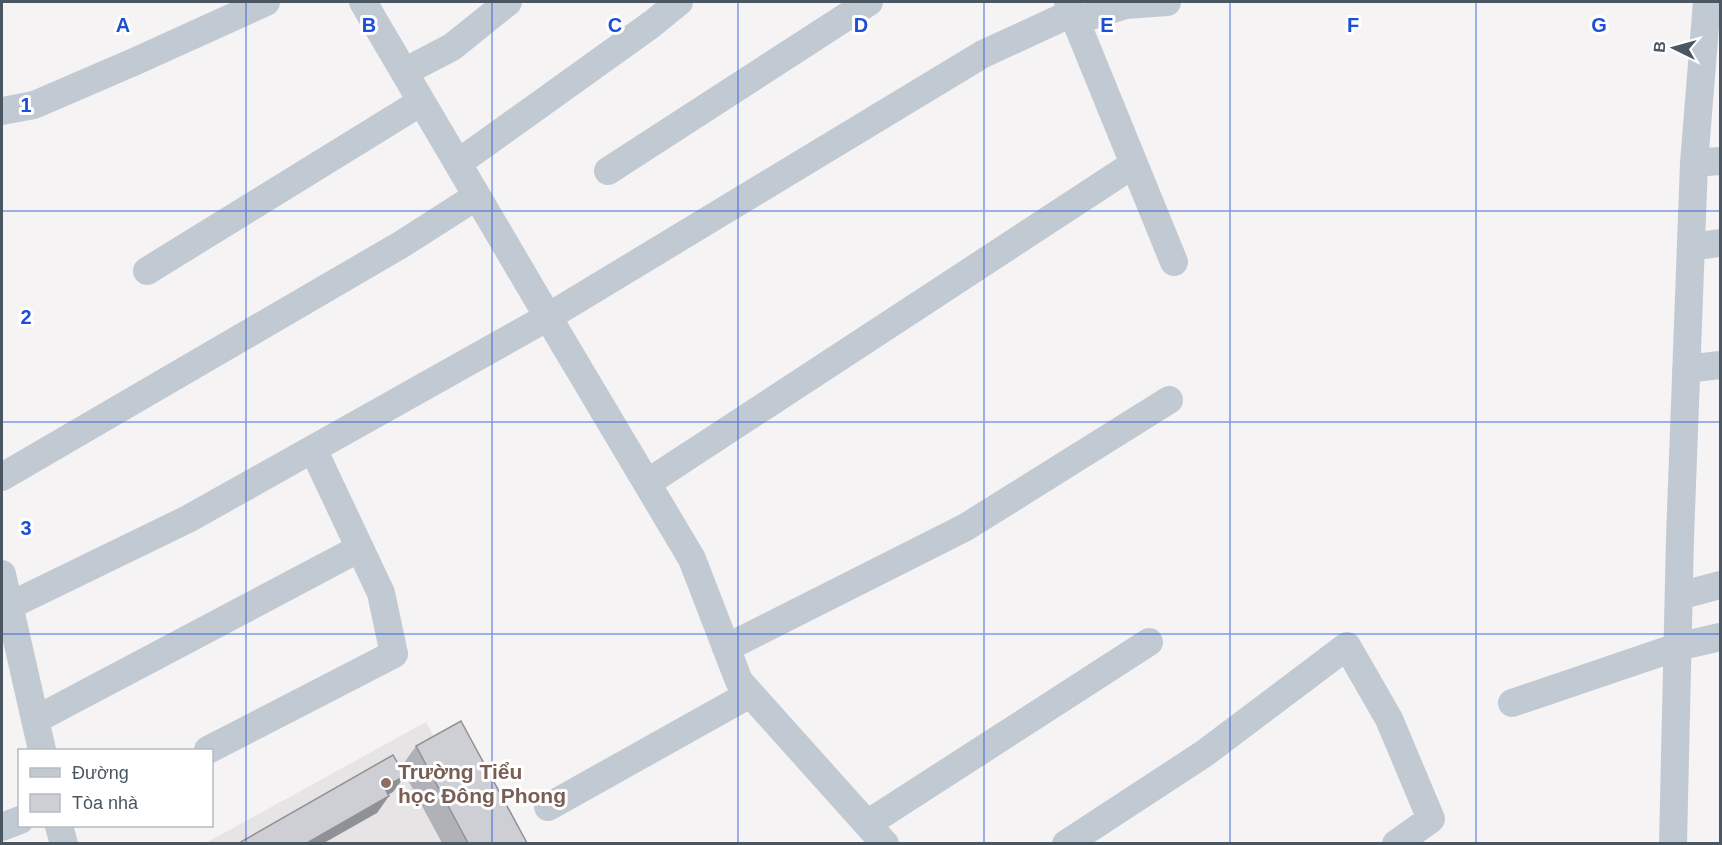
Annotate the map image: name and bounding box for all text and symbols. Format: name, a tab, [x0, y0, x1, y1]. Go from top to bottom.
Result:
text: A	[116, 14, 130, 36]
text: B	[362, 14, 376, 36]
text: C	[608, 14, 622, 36]
text: D	[854, 14, 868, 36]
text: E	[1100, 14, 1114, 36]
text: F	[1347, 14, 1359, 36]
text: G	[1591, 14, 1607, 36]
north arrow	[1644, 18, 1704, 78]
text: B	[1651, 40, 1669, 53]
text: 1	[20, 94, 32, 116]
text: 2	[20, 306, 32, 328]
text: 3	[20, 517, 32, 539]
legend	[18, 749, 213, 827]
place label: Trường Tiểu học Đông Phong	[398, 760, 566, 807]
text: Đường	[72, 763, 129, 783]
marker: Trường Tiểu học Đông Phong	[379, 776, 393, 790]
text: Tòa nhà	[72, 793, 139, 813]

